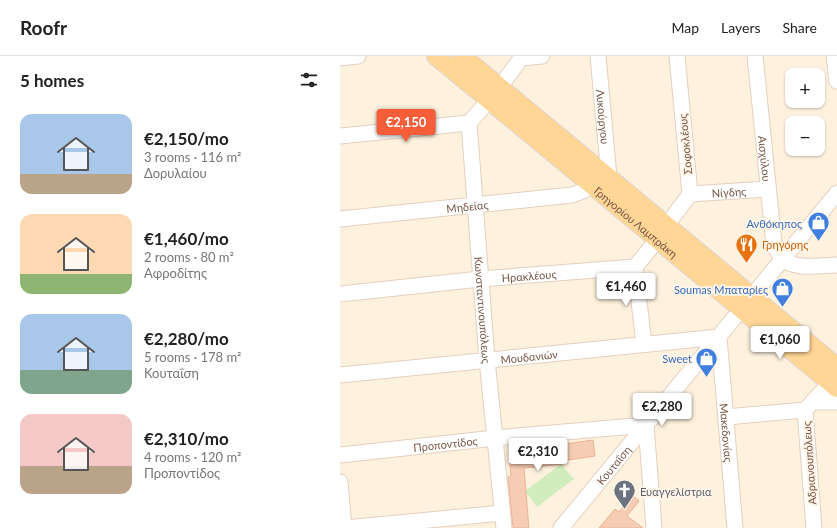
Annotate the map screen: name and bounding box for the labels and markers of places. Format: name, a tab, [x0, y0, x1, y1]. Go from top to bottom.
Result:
pin: €2,150	[373, 109, 439, 143]
shop icon: Ανθόκηπος	[805, 210, 831, 243]
place label: Ανθόκηπος	[747, 217, 802, 230]
restaurant icon: Γρηγόρης	[734, 231, 760, 264]
place label: Γρηγόρης	[762, 238, 808, 251]
pin: €1,460	[593, 273, 659, 307]
shop icon: Soumas Μπαταρίες	[770, 276, 796, 309]
place label: Soumas Μπαταρίες	[674, 283, 768, 296]
pin: €1,060	[747, 326, 813, 360]
shop icon: Sweet	[694, 345, 720, 378]
place label: Sweet	[662, 352, 692, 365]
pin: €2,280	[629, 393, 695, 427]
pin: €2,310	[505, 438, 571, 472]
church icon: Ευαγγελίστρια	[611, 478, 637, 511]
place label: Ευαγγελίστρια	[640, 485, 712, 498]

